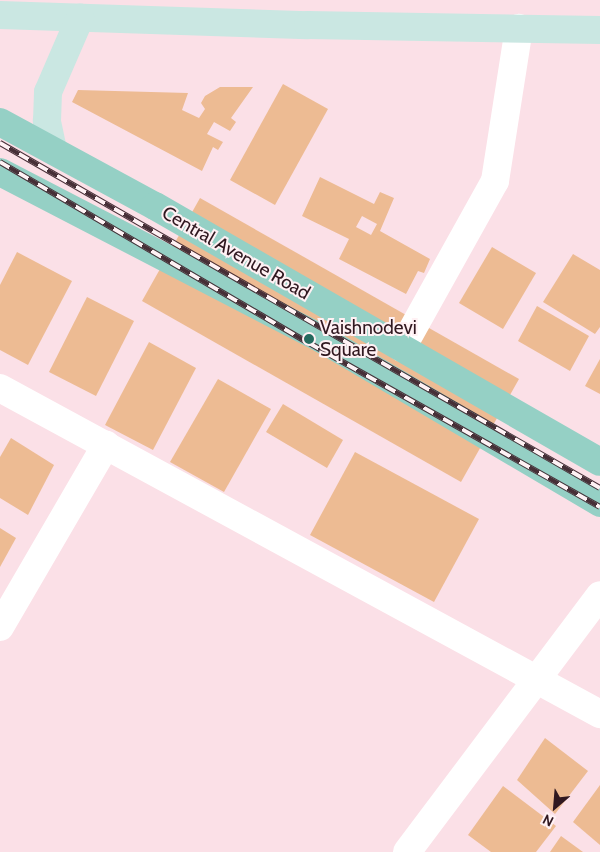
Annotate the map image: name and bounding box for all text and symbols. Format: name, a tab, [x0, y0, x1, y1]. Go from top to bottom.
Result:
street label: Central Avenue Road	[158, 201, 314, 305]
place label: Vaishnodevi Square	[320, 317, 417, 361]
marker: Vaishnodevi Square	[302, 332, 316, 346]
north arrow	[530, 782, 580, 832]
text: N	[540, 810, 557, 831]

